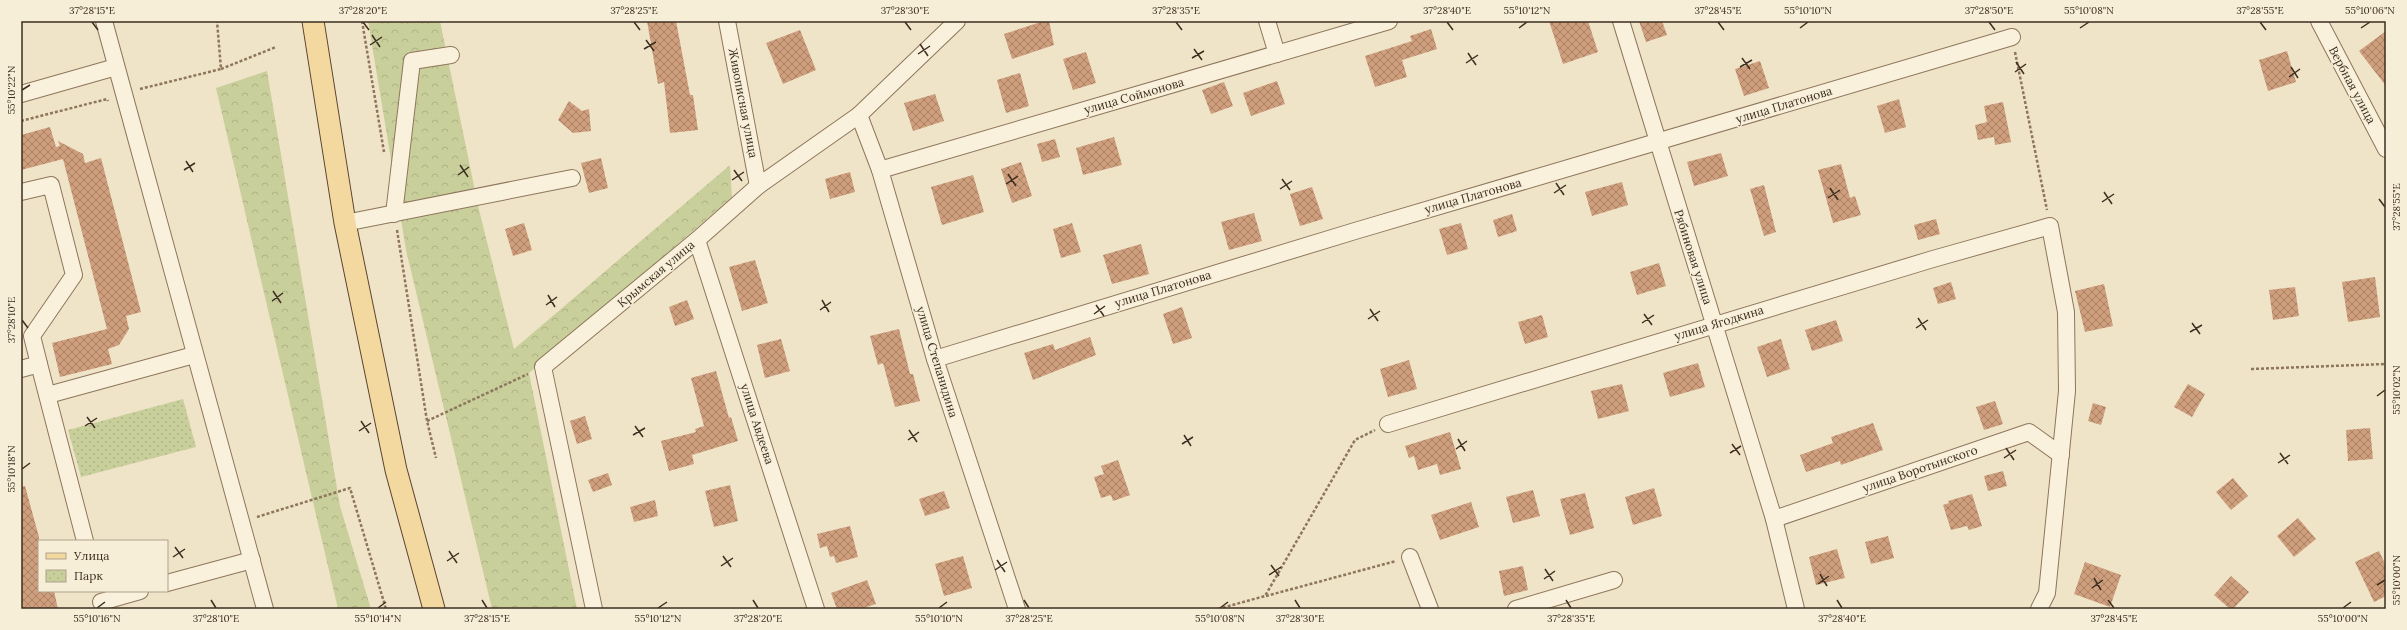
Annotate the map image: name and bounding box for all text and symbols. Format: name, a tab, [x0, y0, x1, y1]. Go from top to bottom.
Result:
text: 37°28'15"E	[69, 4, 115, 17]
text: 37°28'20"E	[339, 4, 387, 17]
text: 37°28'25"E	[610, 4, 658, 17]
text: 37°28'30"E	[881, 4, 929, 17]
text: 37°28'35"E	[1152, 4, 1200, 17]
text: 37°28'40"E	[1423, 4, 1471, 17]
text: 55°10'12"N	[1504, 4, 1551, 17]
text: 37°28'45"E	[1694, 4, 1742, 17]
text: 55°10'10"N	[1784, 4, 1832, 17]
text: 37°28'50"E	[1965, 4, 2013, 17]
text: 55°10'08"N	[2064, 4, 2114, 17]
text: 37°28'55"E	[2236, 4, 2284, 17]
text: 55°10'06"N	[2345, 4, 2395, 17]
street label: Вербная улица	[2326, 43, 2379, 126]
street label: Живописная улица	[725, 47, 761, 159]
text: 55°10'22"N	[5, 65, 18, 114]
street label: улица Соймонова	[1082, 74, 1186, 117]
street label: улица Платонова	[1734, 83, 1834, 126]
street label: улица Платонова	[1423, 175, 1523, 217]
text: 37°28'55"E	[2390, 183, 2403, 231]
street label: Рябиновая улица	[1671, 207, 1716, 306]
street label: Крымская улица	[614, 237, 697, 310]
street label: улица Платонова	[1113, 267, 1213, 310]
text: 37°28'10"E	[5, 297, 18, 343]
street label: улица Ягодкина	[1672, 302, 1765, 343]
street label: улица Степанидина	[913, 305, 962, 419]
text: 55°10'02"N	[2390, 365, 2403, 415]
street label: улица Авдеева	[737, 382, 778, 466]
street label: улица Воротынского	[1860, 442, 1979, 495]
text: 55°10'18"N	[5, 445, 18, 493]
legend	[38, 540, 168, 592]
text: Улица	[73, 548, 110, 563]
text: 55°10'00"N	[2390, 554, 2403, 605]
text: Парк	[74, 568, 103, 583]
text: 55°10'16"N	[73, 612, 121, 625]
text: 37°28'10"E	[193, 612, 239, 625]
text: 55°10'14"N	[355, 612, 402, 625]
text: 37°28'15"E	[464, 612, 510, 625]
text: 55°10'12"N	[635, 612, 682, 625]
text: 37°28'20"E	[734, 612, 782, 625]
text: 55°10'10"N	[915, 612, 963, 625]
text: 37°28'25"E	[1005, 612, 1053, 625]
text: 55°10'08"N	[1195, 612, 1245, 625]
text: 37°28'30"E	[1276, 612, 1324, 625]
text: 37°28'35"E	[1547, 612, 1595, 625]
text: 37°28'40"E	[1818, 612, 1866, 625]
text: 37°28'45"E	[2090, 612, 2138, 625]
text: 55°10'00"N	[2318, 612, 2369, 625]

